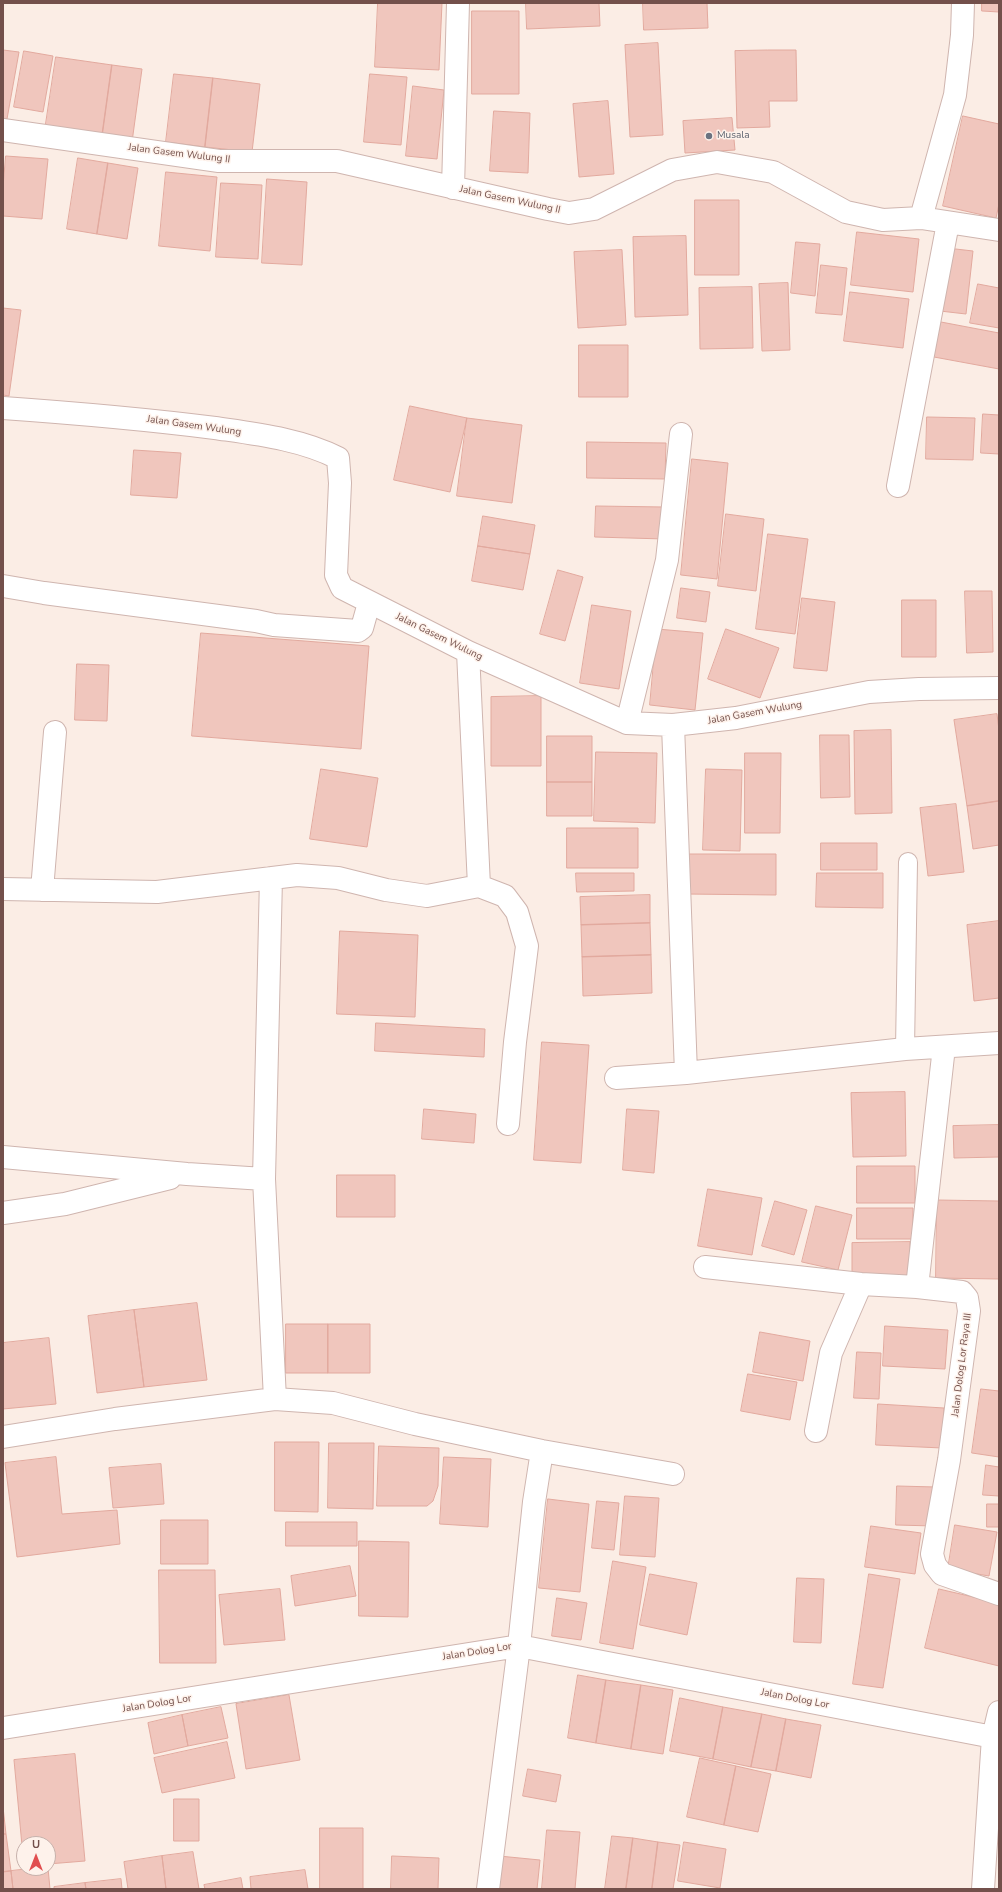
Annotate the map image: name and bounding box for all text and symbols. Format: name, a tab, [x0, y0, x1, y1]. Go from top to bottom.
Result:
place label: Musala	[717, 130, 750, 142]
marker: Musala	[704, 131, 714, 141]
street label: Jalan Gasem Wulung II	[127, 142, 231, 166]
street label: Jalan Gasem Wulung II	[458, 183, 562, 217]
street label: Jalan Gasem Wulung	[146, 413, 242, 439]
street label: Jalan Gasem Wulung	[394, 611, 484, 663]
street label: Jalan Gasem Wulung	[707, 699, 803, 727]
street label: Jalan Dolog Lor Raya III	[950, 1312, 974, 1418]
street label: Jalan Dolog Lor	[442, 1641, 512, 1663]
street label: Jalan Dolog Lor	[760, 1686, 830, 1712]
street label: Jalan Dolog Lor	[122, 1693, 192, 1715]
north arrow	[16, 1836, 56, 1876]
text: U	[32, 1837, 40, 1852]

